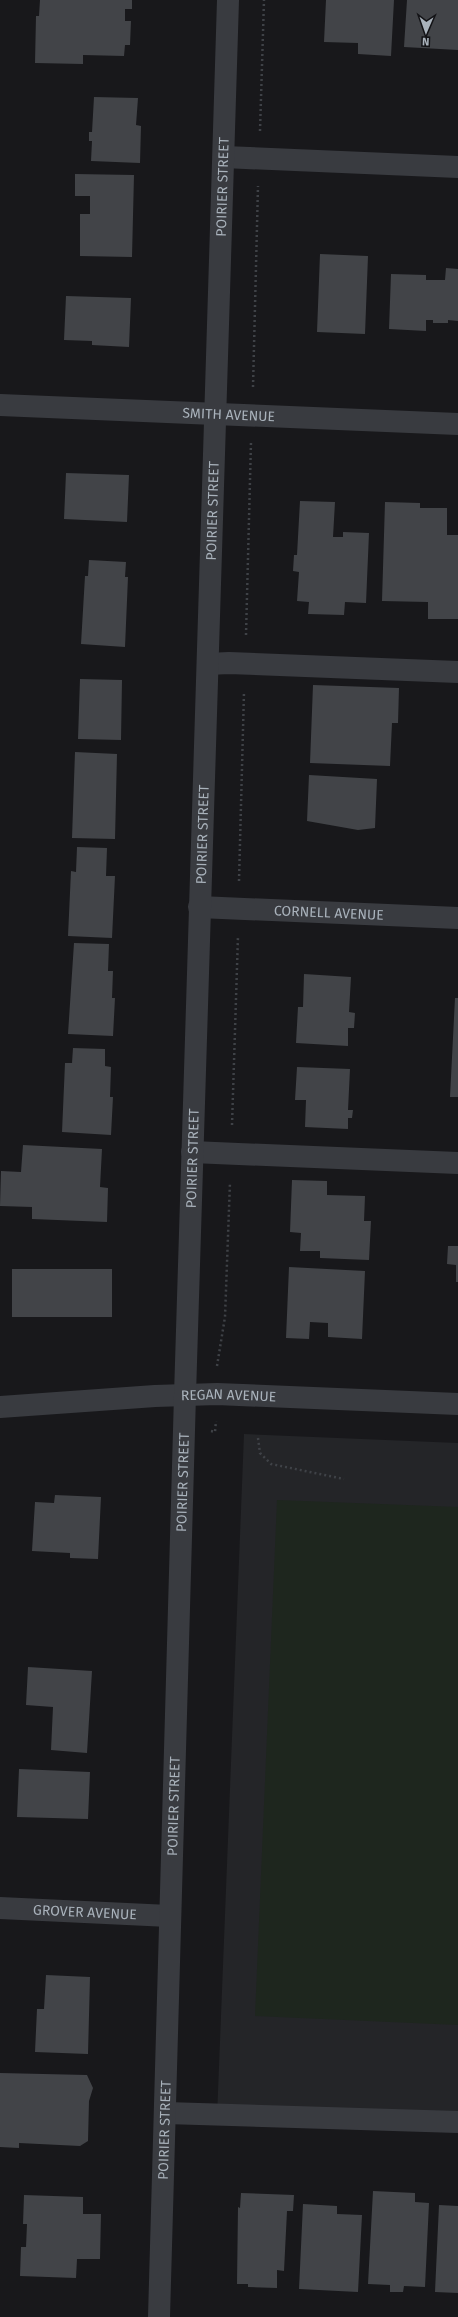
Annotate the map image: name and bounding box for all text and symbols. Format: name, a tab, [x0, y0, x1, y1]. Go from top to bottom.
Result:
north arrow	[406, 12, 446, 52]
text: N	[422, 35, 430, 48]
street label: POIRIER STREET	[212, 136, 232, 237]
street label: SMITH AVENUE	[182, 404, 275, 425]
street label: POIRIER STREET	[202, 460, 222, 561]
street label: POIRIER STREET	[192, 784, 212, 885]
street label: CORNELL AVENUE	[274, 902, 384, 923]
street label: POIRIER STREET	[182, 1108, 202, 1209]
street label: REGAN AVENUE	[181, 1385, 277, 1405]
street label: POIRIER STREET	[173, 1432, 192, 1532]
street label: POIRIER STREET	[164, 1755, 183, 1856]
street label: GROVER AVENUE	[33, 1901, 137, 1923]
street label: POIRIER STREET	[154, 2079, 174, 2180]

